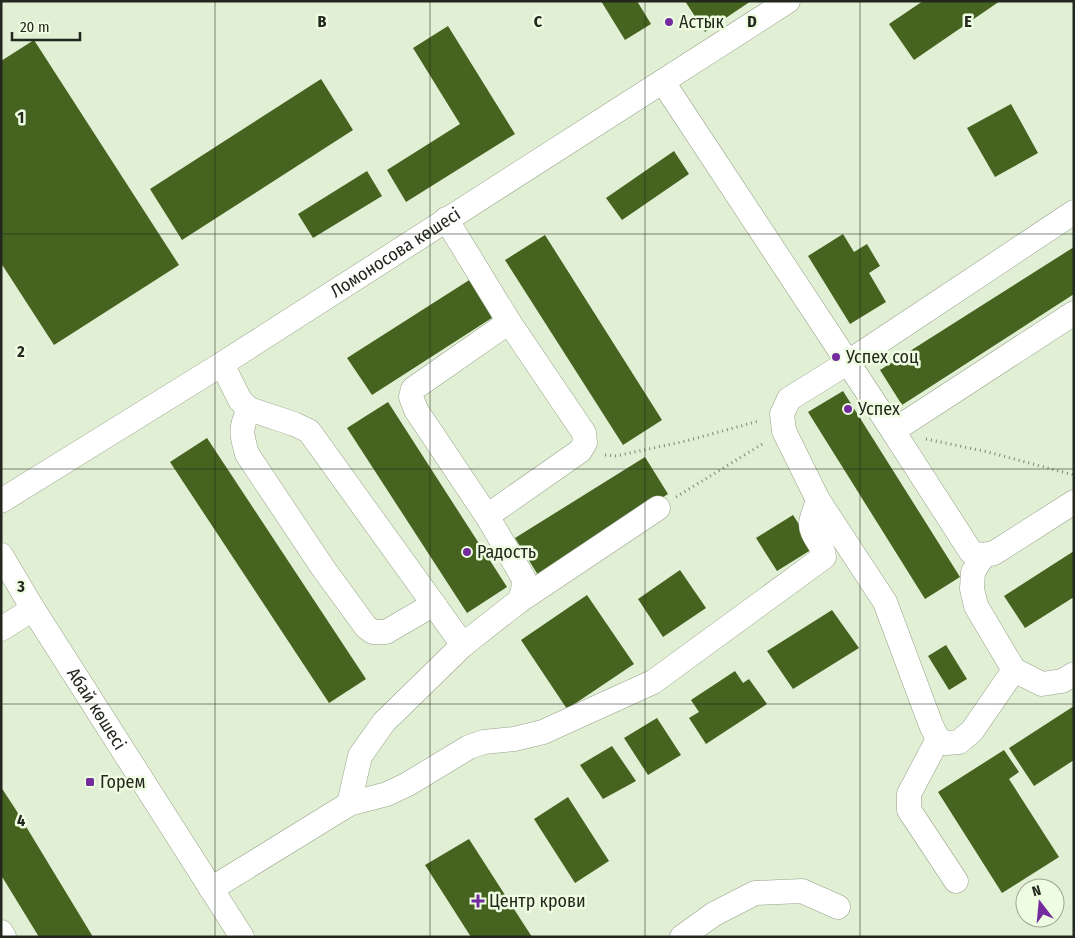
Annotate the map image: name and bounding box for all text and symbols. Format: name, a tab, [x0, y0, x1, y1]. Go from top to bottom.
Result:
scale bar	[12, 10, 80, 42]
place label: Астык	[679, 11, 724, 33]
text: B	[318, 12, 327, 31]
text: C	[534, 12, 543, 31]
text: D	[747, 12, 757, 31]
text: E	[964, 12, 972, 31]
marker: Астык	[663, 16, 675, 28]
text: 20 m	[20, 18, 50, 36]
text: 1	[18, 108, 24, 127]
street label: Ломоносова көшесі	[326, 203, 465, 303]
text: 2	[16, 342, 25, 361]
place label: Успех соц	[845, 346, 919, 368]
marker: Успех соц	[830, 351, 842, 363]
place label: Успех	[857, 398, 900, 420]
marker: Успех	[842, 403, 854, 415]
place label: Радость	[477, 541, 536, 563]
marker: Радость	[461, 546, 473, 558]
text: 3	[16, 577, 25, 596]
street label: Абай көшесі	[62, 664, 131, 754]
place label: Горем	[100, 771, 145, 793]
marker: Горем	[84, 776, 96, 788]
text: 4	[17, 811, 25, 830]
north arrow	[1015, 878, 1065, 928]
text: N	[1030, 882, 1043, 900]
place label: Центр крови	[489, 890, 586, 912]
marker: Центр крови	[471, 894, 485, 908]

